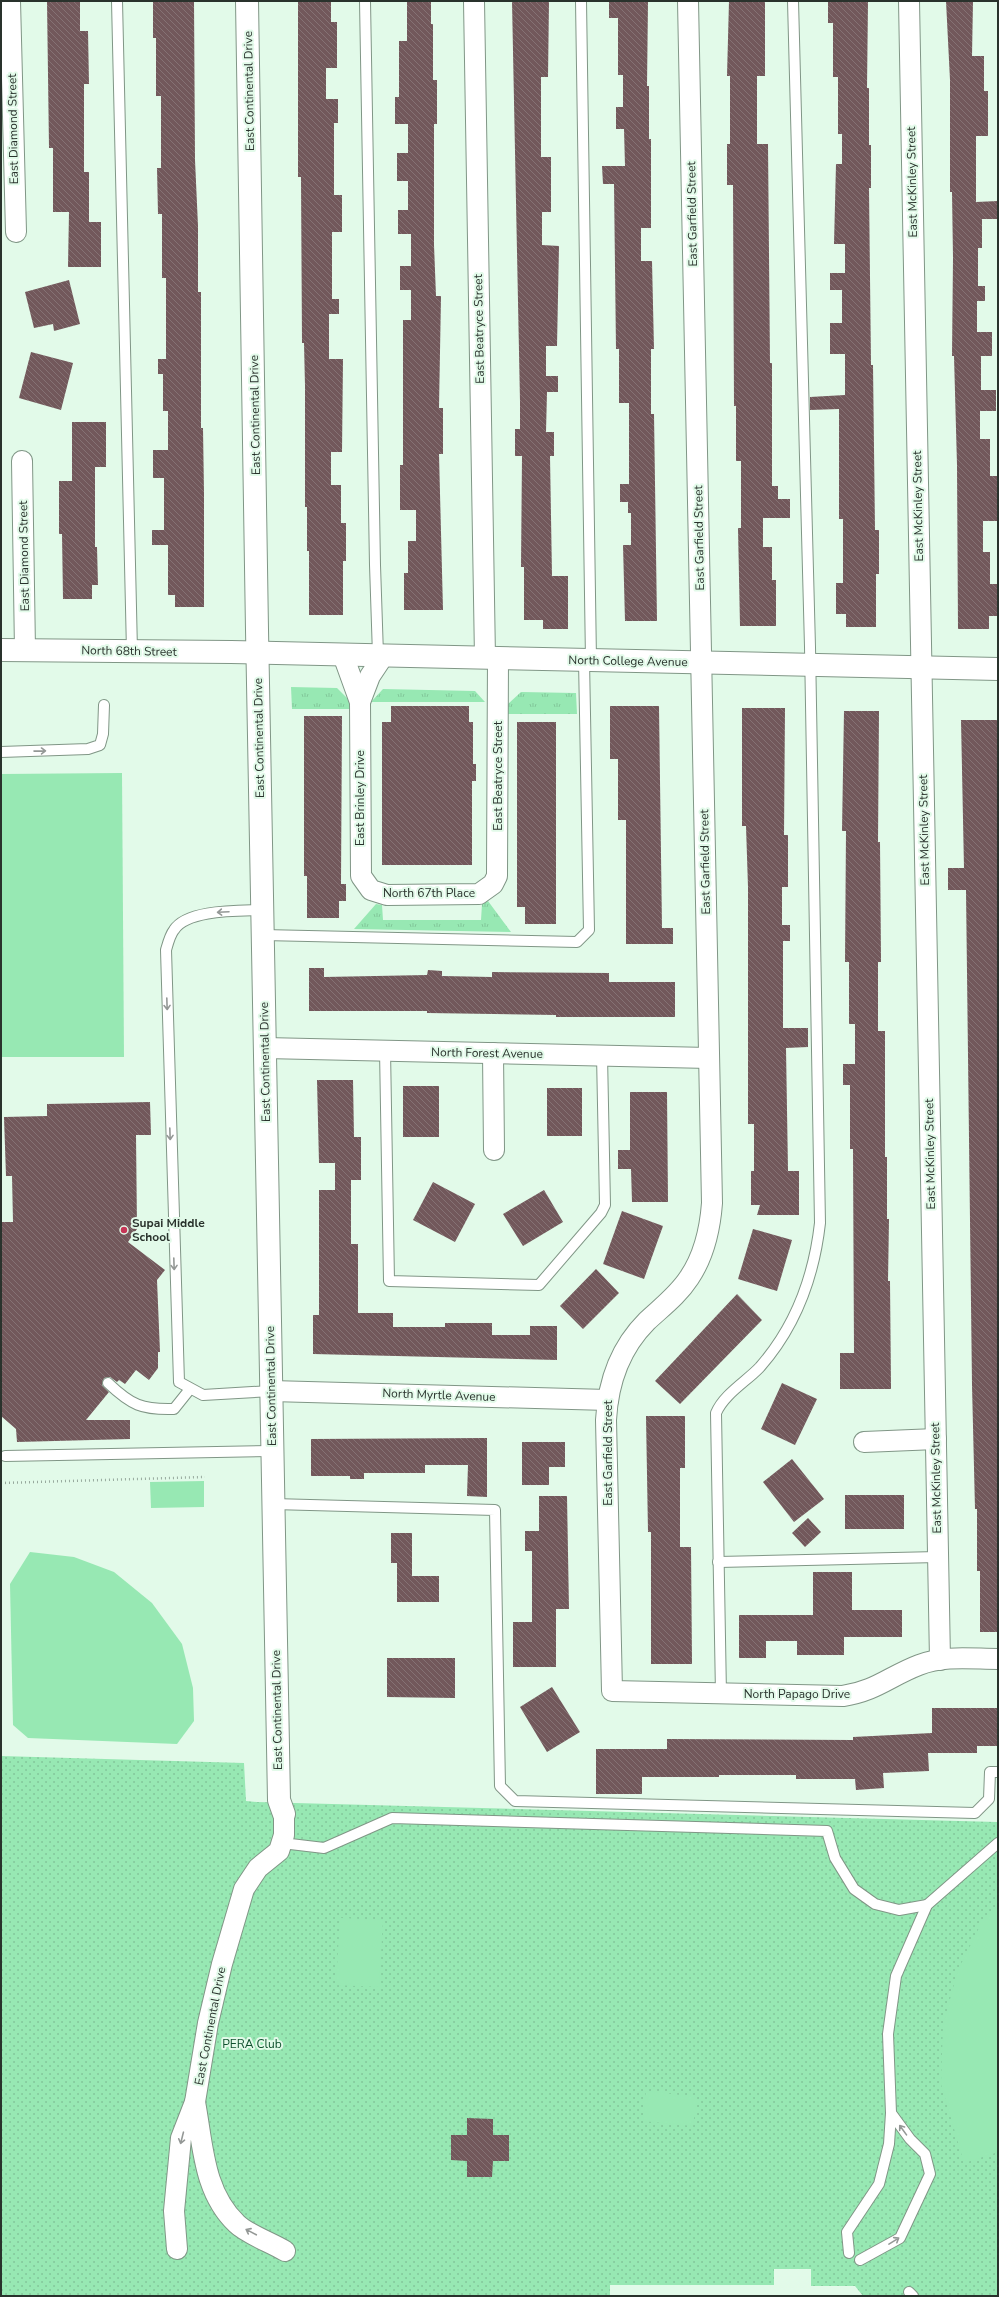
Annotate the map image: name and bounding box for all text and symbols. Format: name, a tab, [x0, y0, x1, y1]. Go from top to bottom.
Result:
street label: East Continental Drive	[240, 31, 258, 151]
street label: East Diamond Street	[4, 73, 22, 185]
street label: East McKinley Street	[903, 126, 921, 238]
street label: East Garfield Street	[683, 160, 701, 267]
street label: East Beatryce Street	[470, 273, 488, 384]
street label: East Continental Drive	[246, 355, 264, 475]
street label: East McKinley Street	[909, 450, 927, 562]
street label: East Garfield Street	[690, 484, 708, 591]
street label: East Diamond Street	[15, 500, 33, 612]
street label: North 68th Street	[81, 642, 178, 660]
street label: North College Avenue	[568, 652, 688, 670]
street label: East Continental Drive	[250, 678, 268, 798]
street label: East Beatryce Street	[490, 720, 506, 831]
one-way arrow	[33, 747, 46, 755]
street label: East Brinley Drive	[352, 750, 368, 846]
street label: East McKinley Street	[915, 774, 933, 886]
street label: East Garfield Street	[696, 808, 714, 915]
street label: North 67th Place	[383, 885, 475, 901]
one-way arrow	[217, 908, 230, 915]
one-way arrow	[163, 997, 171, 1010]
street label: East Continental Drive	[256, 1002, 274, 1122]
street label: North Forest Avenue	[431, 1044, 543, 1062]
street label: East McKinley Street	[921, 1098, 939, 1210]
one-way arrow	[167, 1127, 174, 1140]
place label: Supai Middle School	[132, 1215, 205, 1245]
marker: Supai Middle School	[119, 1225, 129, 1235]
one-way arrow	[170, 1257, 178, 1270]
street label: East Continental Drive	[262, 1326, 280, 1446]
street label: North Myrtle Avenue	[382, 1385, 496, 1405]
street label: East Garfield Street	[600, 1400, 616, 1506]
street label: East McKinley Street	[927, 1422, 945, 1534]
street label: East Continental Drive	[268, 1650, 286, 1770]
street label: North Papago Drive	[744, 1686, 850, 1702]
street label: East Continental Drive	[191, 1966, 229, 2086]
park label: PERA Club	[222, 2036, 282, 2052]
one-way arrow	[899, 2125, 908, 2136]
one-way arrow	[177, 2132, 185, 2145]
one-way arrow	[245, 2228, 257, 2236]
one-way arrow	[888, 2237, 900, 2245]

